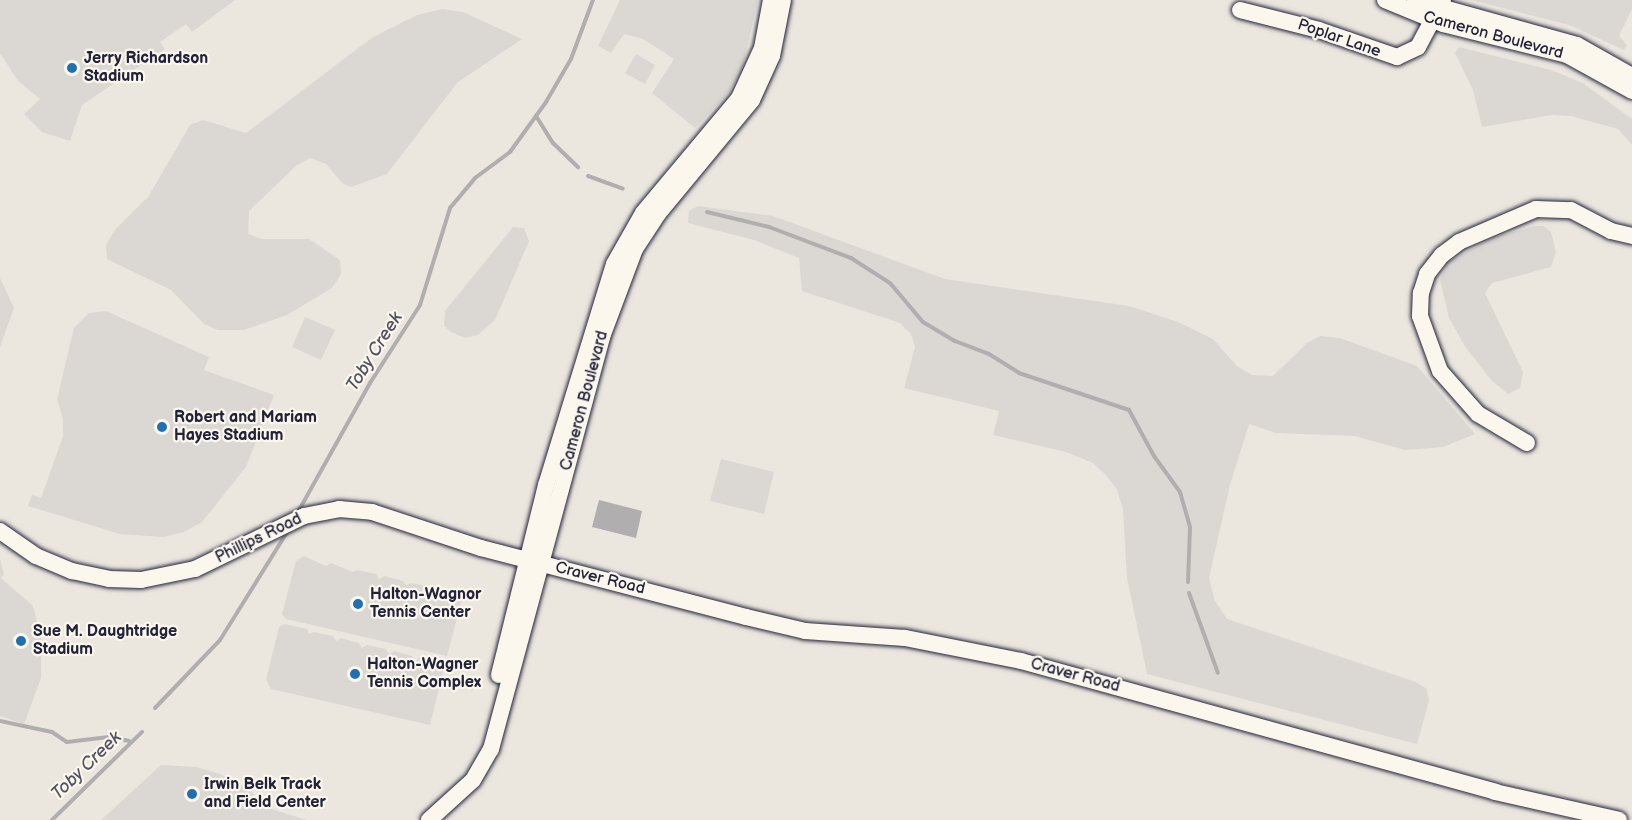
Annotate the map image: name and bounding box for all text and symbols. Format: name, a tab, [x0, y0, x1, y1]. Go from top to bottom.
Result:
street label: Cameron Boulevard	[1421, 8, 1565, 64]
street label: Poplar Lane	[1295, 16, 1383, 62]
place label: Jerry Richardson Stadium	[84, 49, 209, 87]
marker: Jerry Richardson Stadium	[65, 61, 79, 75]
water label: Toby Creek	[342, 308, 408, 396]
street label: Cameron Boulevard	[557, 329, 613, 473]
place label: Robert and Mariam Hayes Stadium	[174, 408, 317, 446]
marker: Robert and Mariam Hayes Stadium	[155, 420, 169, 434]
street label: Phillips Road	[213, 510, 305, 568]
street label: Craver Road	[553, 559, 647, 599]
place label: Halton-Wagnor Tennis Center	[370, 585, 481, 623]
marker: Halton-Wagnor Tennis Center	[351, 597, 365, 611]
place label: Sue M. Daughtridge Stadium	[33, 622, 177, 660]
marker: Sue M. Daughtridge Stadium	[14, 634, 28, 648]
place label: Halton-Wagner Tennis Complex	[367, 655, 481, 693]
street label: Craver Road	[1028, 655, 1122, 697]
marker: Halton-Wagner Tennis Complex	[348, 667, 362, 681]
water label: Toby Creek	[47, 727, 127, 805]
place label: Irwin Belk Track and Field Center	[204, 775, 326, 813]
marker: Irwin Belk Track and Field Center	[185, 787, 199, 801]

